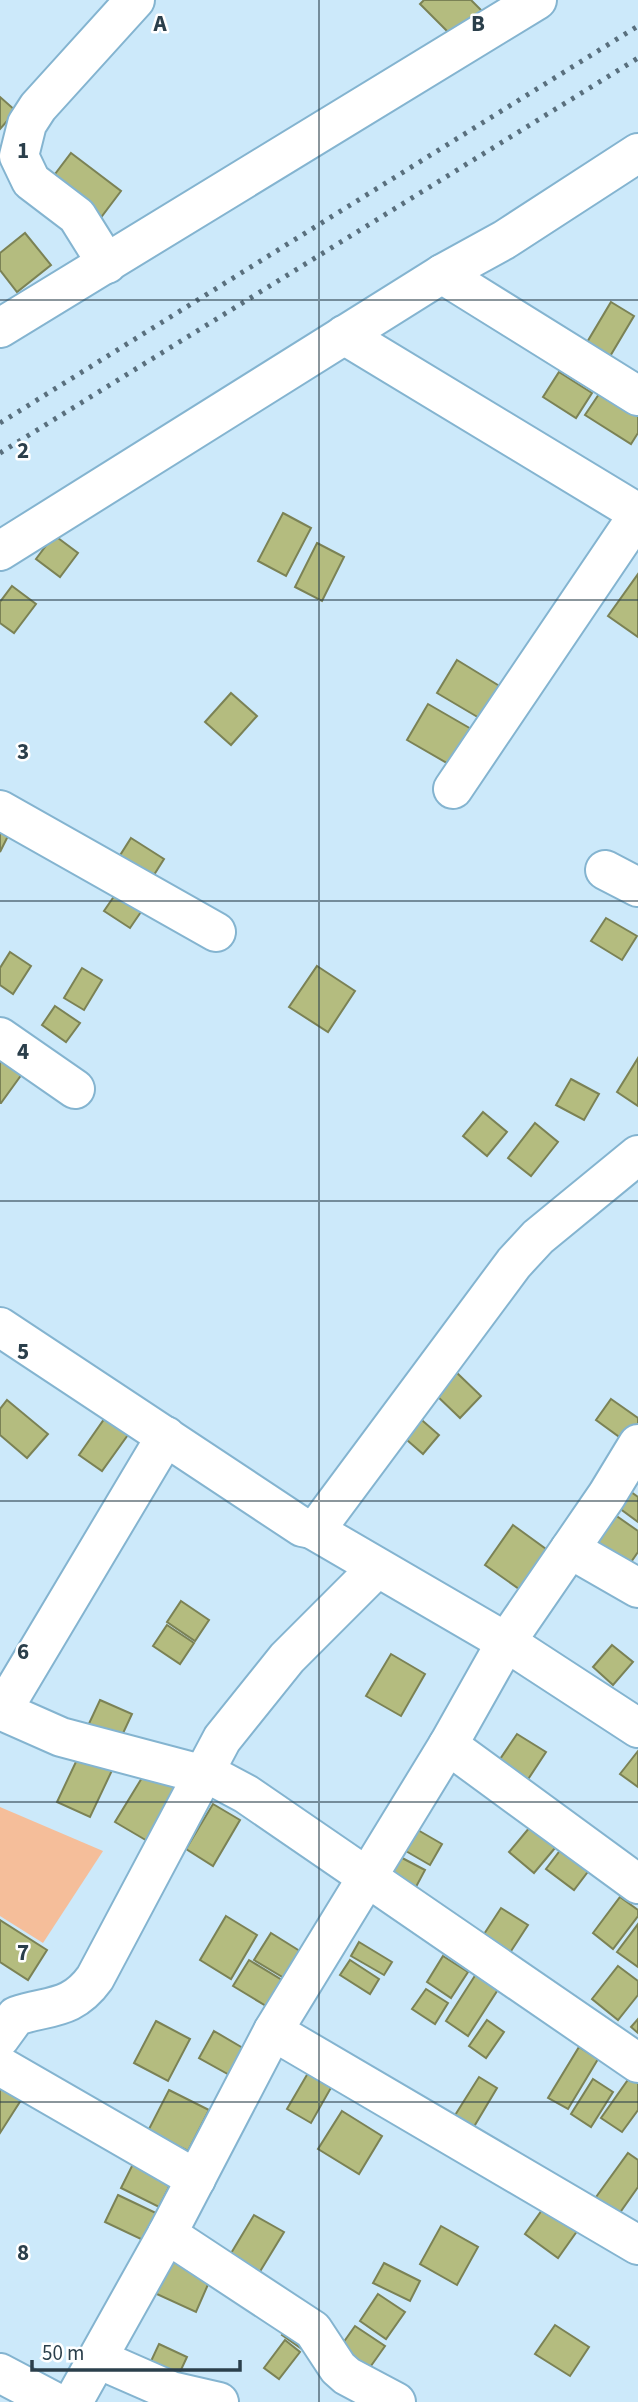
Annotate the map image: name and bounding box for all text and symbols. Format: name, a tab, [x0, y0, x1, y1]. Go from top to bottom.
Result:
text: A	[152, 7, 167, 40]
text: B	[471, 7, 485, 40]
text: 1	[17, 134, 29, 167]
text: 2	[17, 434, 29, 467]
text: 3	[17, 735, 29, 768]
text: 4	[17, 1035, 29, 1068]
text: 5	[17, 1335, 29, 1368]
text: 6	[17, 1635, 29, 1668]
text: 7	[17, 1936, 29, 1969]
text: 8	[17, 2236, 29, 2269]
scale bar	[32, 2328, 240, 2372]
text: 50 m	[42, 2338, 84, 2368]

